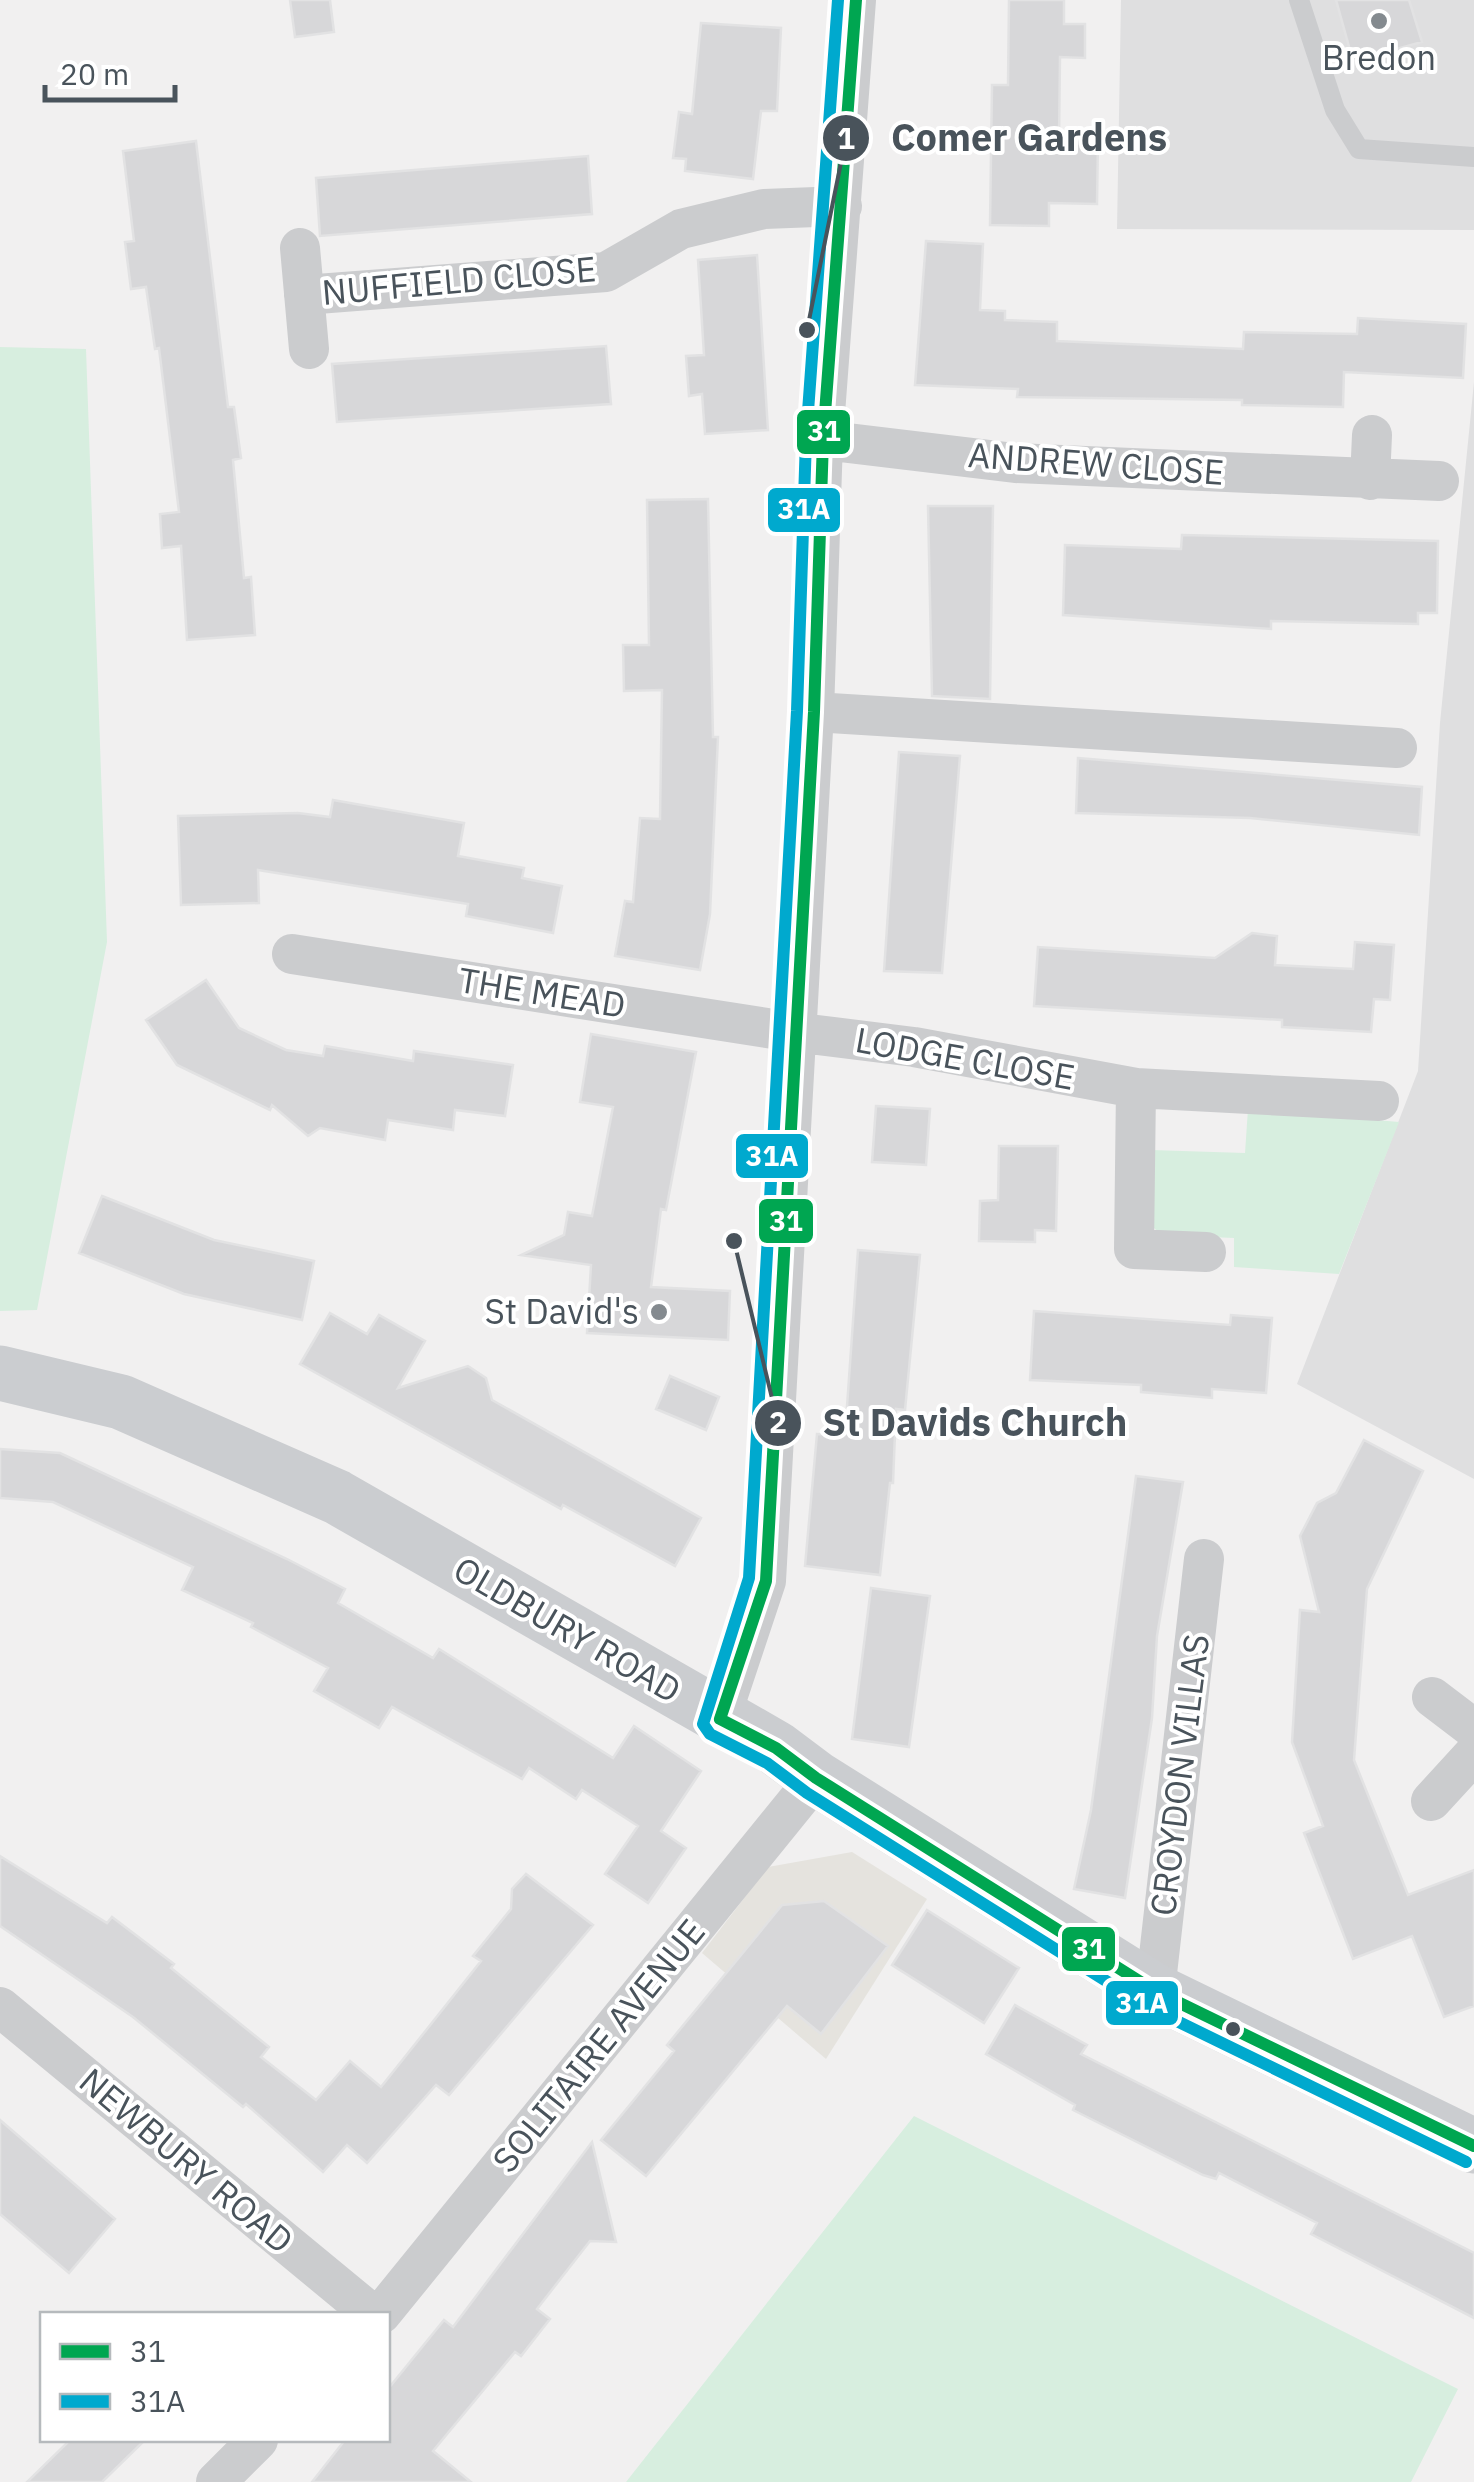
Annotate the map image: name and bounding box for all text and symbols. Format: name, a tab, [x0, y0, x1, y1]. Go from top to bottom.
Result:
marker: Bredon	[1368, 10, 1390, 32]
place label: Bredon	[1322, 34, 1436, 80]
scale bar	[45, 40, 175, 102]
text: 20 m	[60, 54, 129, 93]
callout: Comer Gardens	[821, 104, 1187, 172]
text: Comer Gardens	[891, 112, 1167, 161]
text: 1	[837, 118, 855, 157]
street label: NUFFIELD CLOSE	[320, 245, 598, 315]
line badge: 31	[795, 408, 852, 456]
text: 31	[807, 412, 841, 449]
street label: ANDREW CLOSE	[966, 431, 1226, 495]
line badge: 31A	[766, 486, 842, 534]
text: 31A	[778, 490, 830, 527]
street label: THE MEAD	[456, 956, 629, 1028]
street label: LODGE CLOSE	[852, 1016, 1078, 1100]
line badge: 31A	[734, 1132, 810, 1180]
text: 31A	[746, 1137, 798, 1174]
line badge: 31	[757, 1197, 815, 1245]
text: 31	[769, 1202, 803, 1239]
place label: St David's	[484, 1288, 639, 1334]
marker: St David's	[648, 1301, 670, 1323]
callout: St Davids Church	[753, 1389, 1147, 1457]
text: St Davids Church	[823, 1397, 1127, 1446]
text: 2	[769, 1402, 787, 1441]
street label: OLDBURY ROAD	[446, 1546, 689, 1713]
street label: CROYDON VILLAS	[1139, 1631, 1219, 1918]
street label: SOLITAIRE AVENUE	[482, 1909, 715, 2182]
line badge: 31	[1060, 1925, 1117, 1973]
text: 31	[1072, 1930, 1106, 1967]
line badge: 31A	[1104, 1979, 1180, 2027]
text: 31A	[1116, 1984, 1168, 2021]
unlabelled marker	[1223, 2019, 1243, 2039]
street label: NEWBURY ROAD	[70, 2057, 303, 2263]
legend	[40, 2312, 390, 2442]
text: 31	[130, 2331, 166, 2370]
text: 31A	[130, 2381, 185, 2420]

